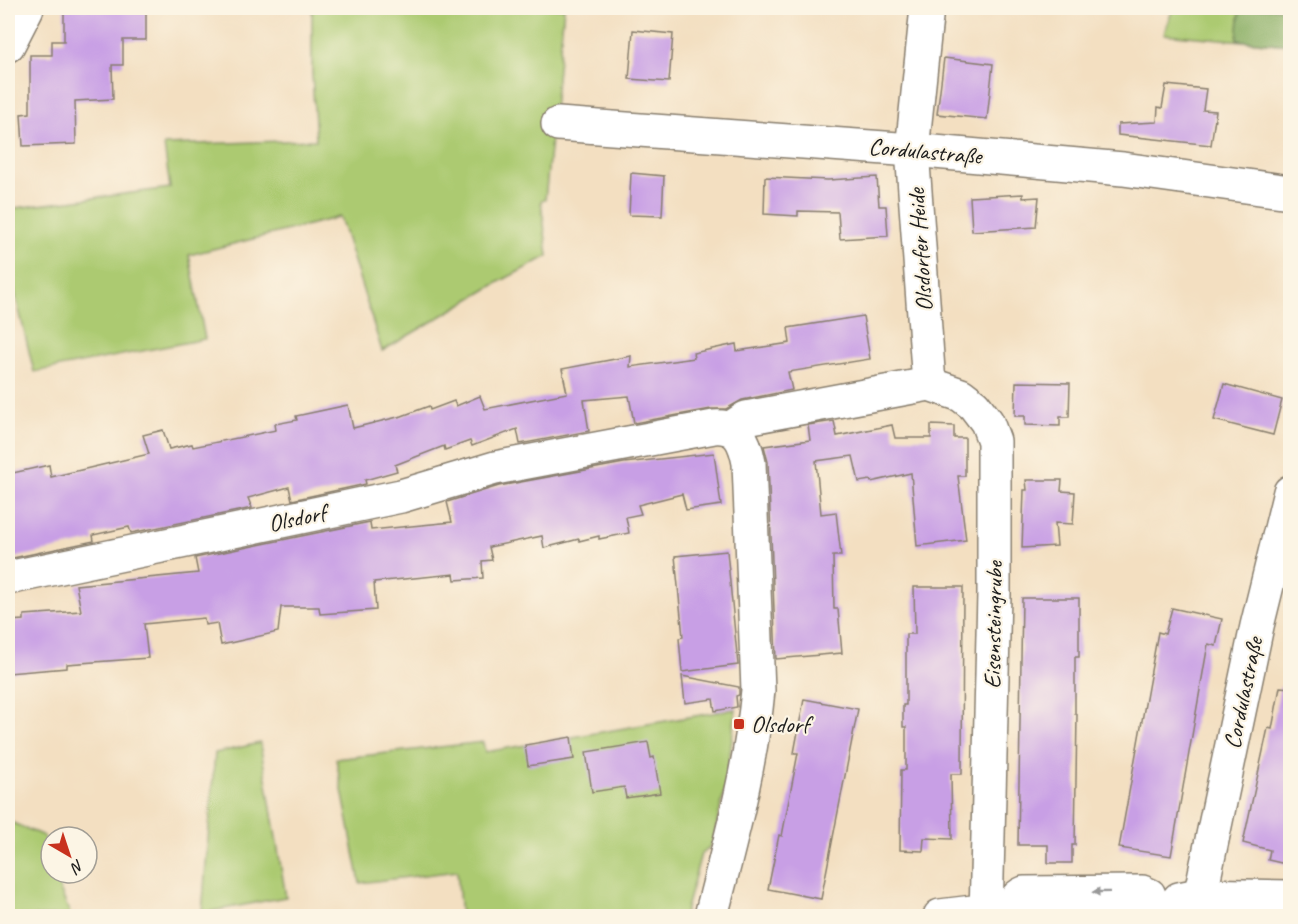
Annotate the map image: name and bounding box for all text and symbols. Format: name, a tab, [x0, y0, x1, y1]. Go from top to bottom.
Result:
street label: Cordulastraße	[867, 131, 985, 171]
street label: Olsdorfer Heide	[901, 185, 939, 313]
street label: Olsdorf	[265, 496, 333, 539]
street label: Eisensteingrube	[977, 559, 1009, 689]
street label: Cordulastraße	[1217, 632, 1270, 752]
place label: Olsdorf	[751, 709, 814, 739]
marker: Olsdorf	[732, 717, 746, 731]
north arrow	[39, 825, 99, 885]
text: N	[65, 855, 88, 879]
one-way arrow	[1091, 887, 1110, 897]

